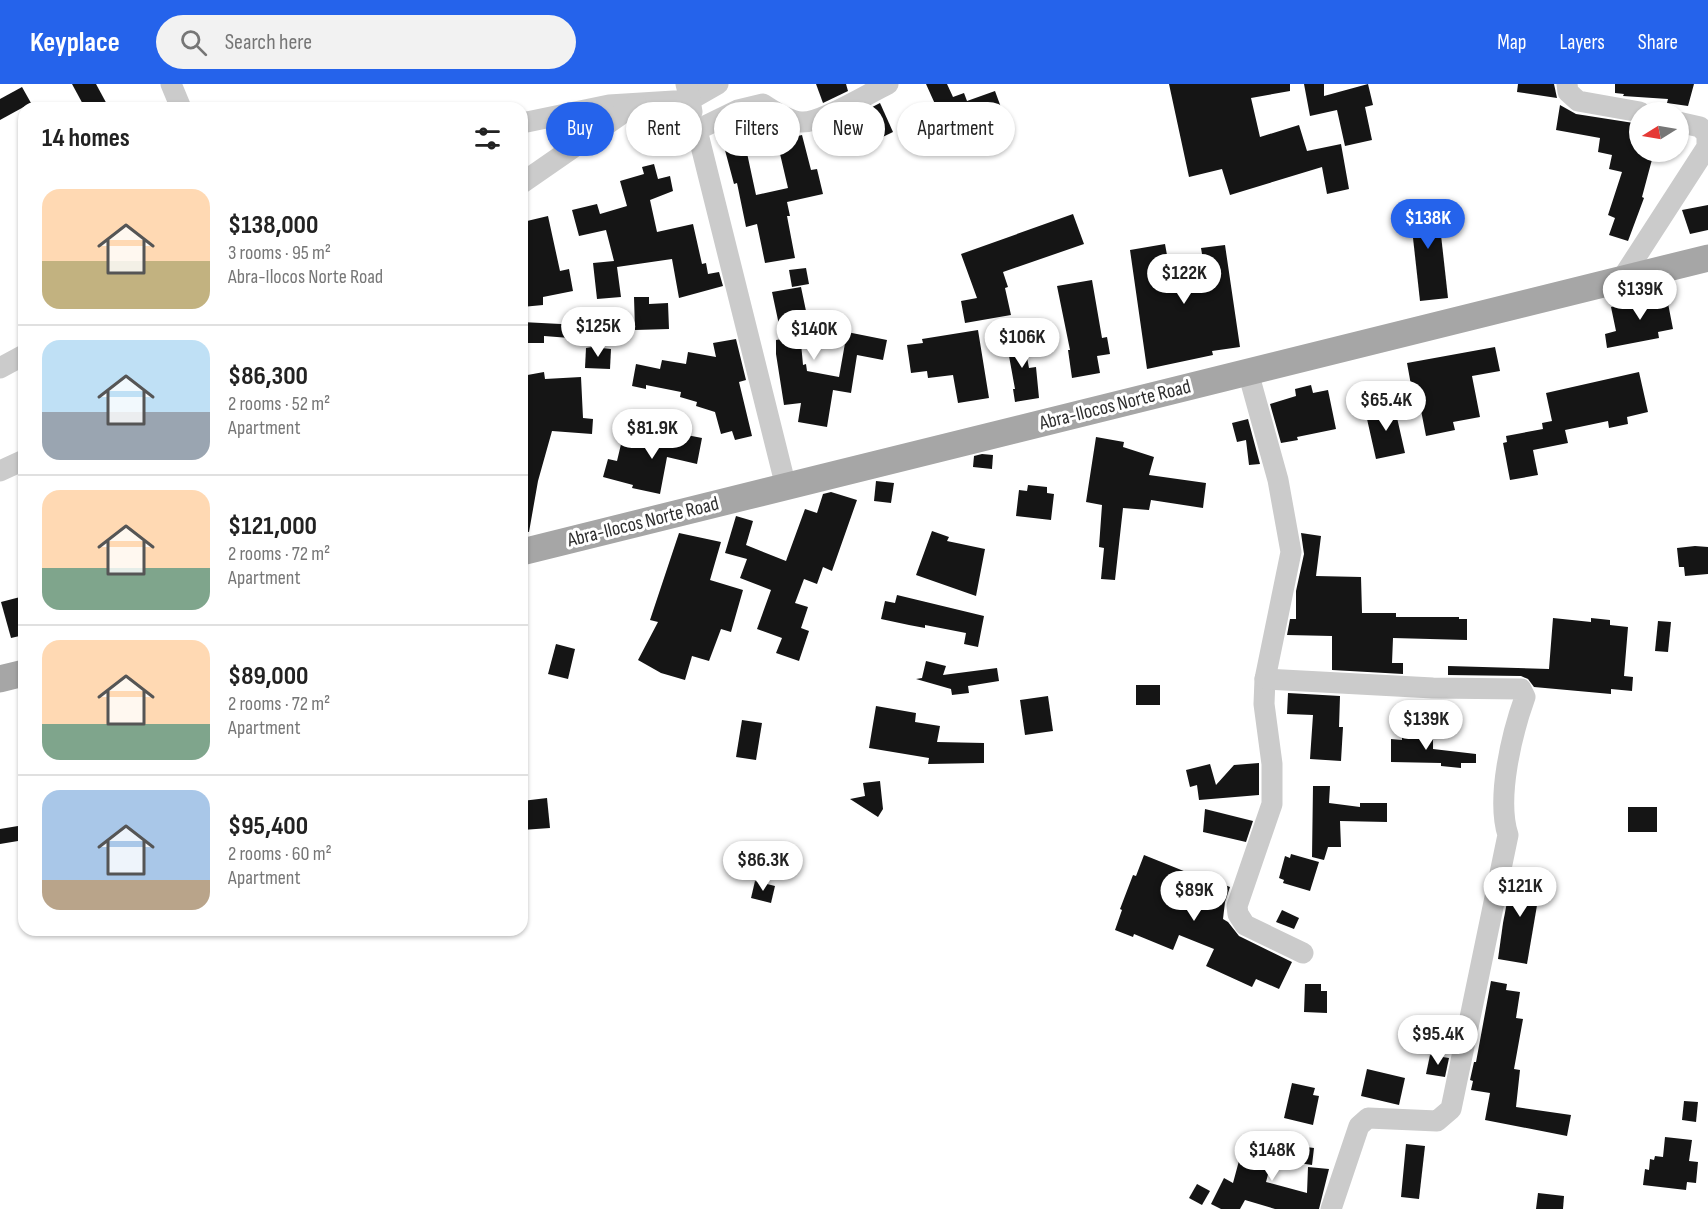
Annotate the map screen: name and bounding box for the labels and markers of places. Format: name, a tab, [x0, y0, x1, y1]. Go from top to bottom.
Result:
pin: $138K	[1386, 199, 1470, 250]
pin: $122K	[1142, 254, 1226, 305]
pin: $139K	[1598, 270, 1682, 321]
pin: $125K	[556, 307, 640, 358]
pin: $140K	[772, 310, 856, 361]
pin: $106K	[980, 318, 1064, 369]
pin: $65.4K	[1337, 381, 1435, 432]
pin: $81.9K	[603, 409, 701, 460]
pin: $139K	[1384, 700, 1468, 751]
pin: $86.3K	[714, 841, 812, 892]
pin: $121K	[1478, 867, 1562, 918]
pin: $89K	[1158, 871, 1230, 922]
pin: $95.4K	[1389, 1015, 1487, 1066]
pin: $148K	[1230, 1131, 1314, 1182]

